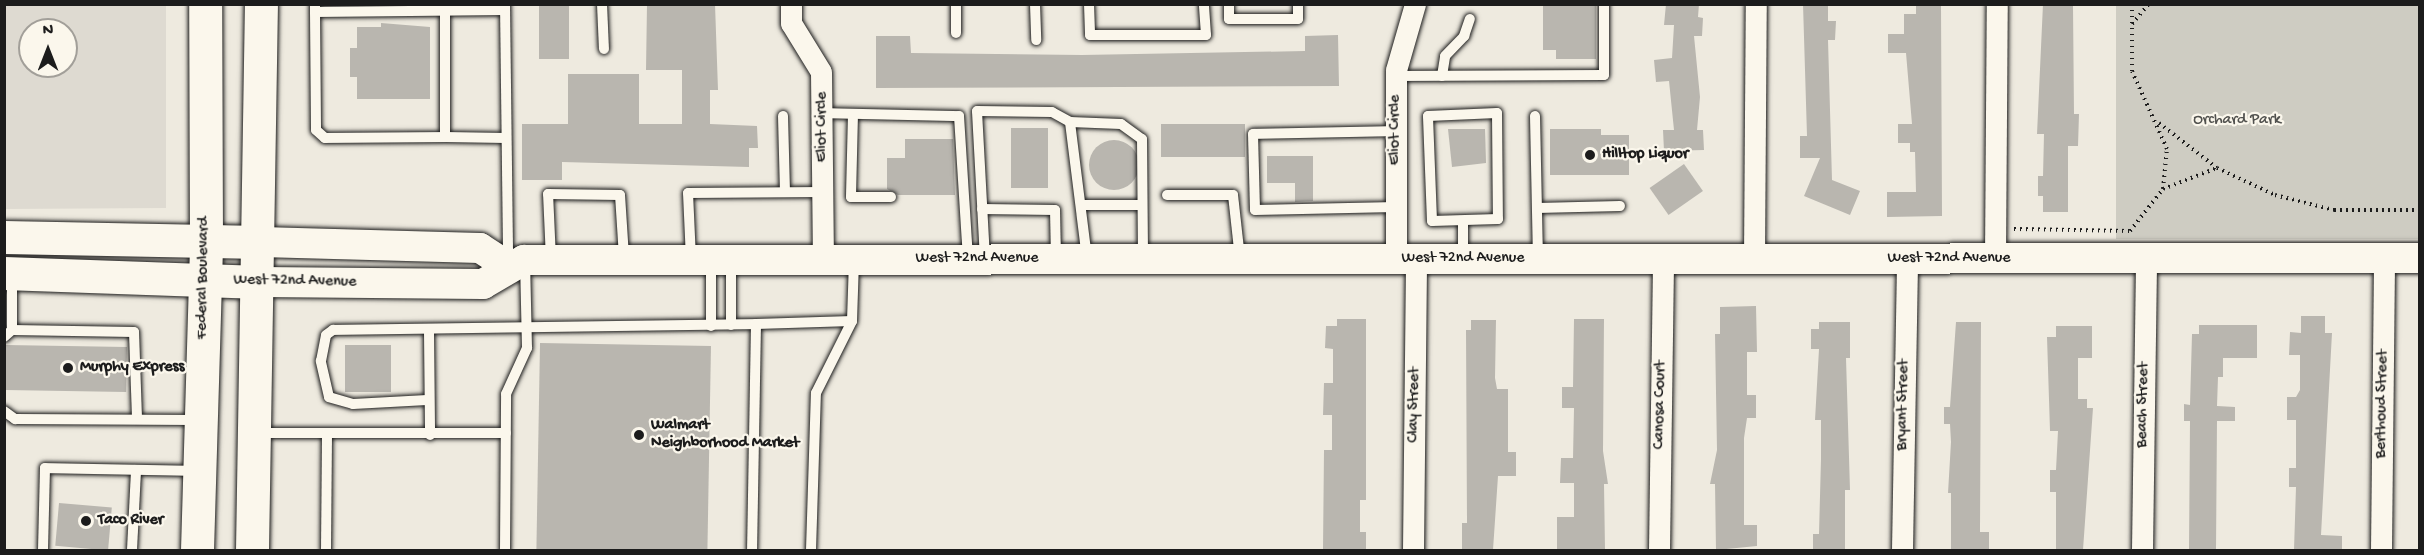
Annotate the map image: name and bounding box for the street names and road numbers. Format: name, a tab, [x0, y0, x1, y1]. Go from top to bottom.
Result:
street label: Eliot Circle	[813, 92, 833, 162]
street label: Eliot Circle	[1386, 95, 1406, 165]
street label: Federal Boulevard	[193, 216, 215, 340]
street label: West 72nd Avenue	[915, 249, 1039, 269]
street label: West 72nd Avenue	[1401, 249, 1525, 269]
street label: West 72nd Avenue	[1887, 249, 2011, 269]
street label: West 72nd Avenue	[233, 271, 357, 293]
street label: Berthoud Street	[2372, 349, 2394, 459]
street label: Bryant Street	[1894, 359, 1914, 451]
street label: Canosa Court	[1651, 360, 1671, 450]
street label: Beach Street	[2134, 362, 2154, 448]
street label: Clay Street	[1405, 367, 1425, 443]

